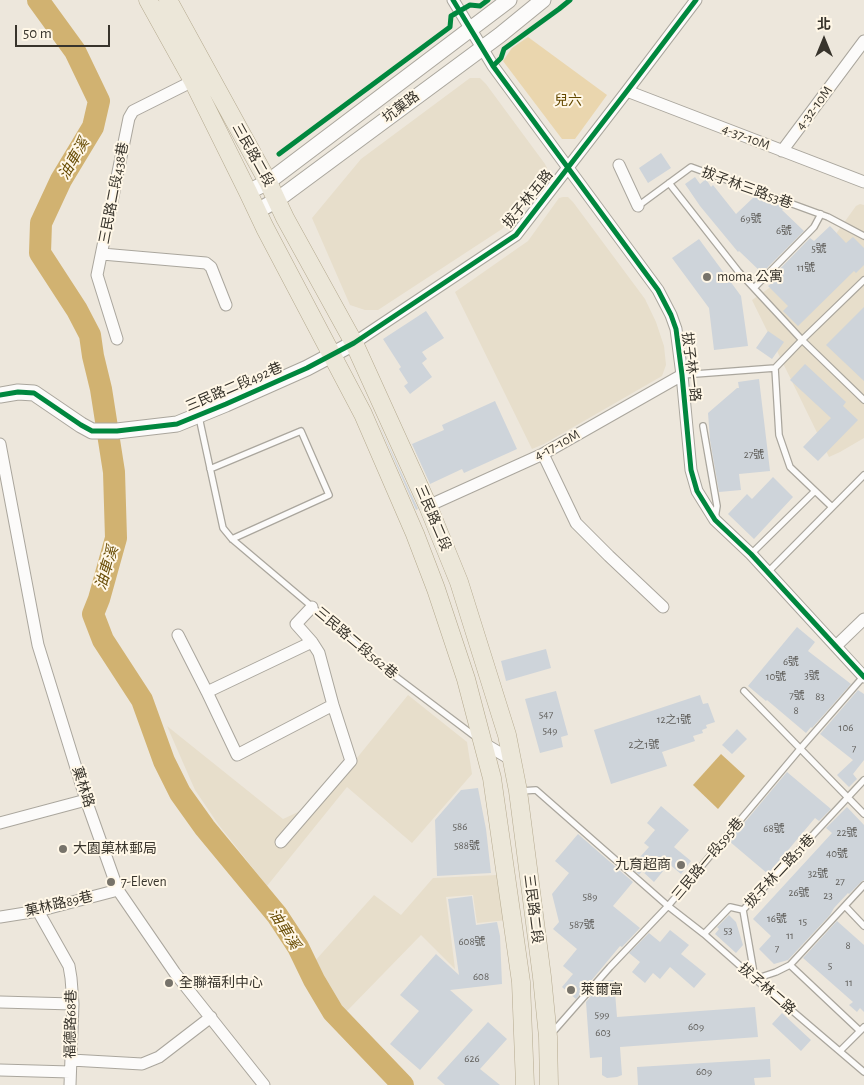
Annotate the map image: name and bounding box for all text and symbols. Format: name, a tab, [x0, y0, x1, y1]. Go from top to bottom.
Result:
scale bar	[18, 15, 112, 47]
north arrow	[799, 15, 849, 65]
text: 北	[817, 18, 831, 32]
text: 50 m	[23, 26, 52, 41]
street label: 4-32-10M	[792, 83, 836, 133]
street label: 坑菓路	[379, 88, 423, 126]
park label: 兒六	[554, 93, 582, 109]
street label: 三民路二段	[229, 120, 277, 190]
street label: 4-37-10M	[720, 120, 772, 154]
water label: 油車溪	[55, 135, 93, 183]
street label: 三民路二段438巷	[96, 141, 132, 245]
street label: 拔子林三路53巷	[699, 164, 795, 212]
street label: 拔子林五路	[499, 167, 557, 231]
house number: 69號	[740, 212, 762, 226]
house number: 6號	[776, 224, 792, 238]
house number: 5號	[811, 242, 827, 256]
house number: 11號	[797, 261, 815, 275]
place label: moma 公寓	[717, 269, 783, 285]
marker: moma 公寓	[701, 271, 713, 283]
street label: 拔子林一路	[678, 331, 704, 403]
street label: 三民路二段492巷	[183, 359, 285, 415]
street label: 4-17-10M	[531, 426, 583, 464]
house number: 27號	[744, 448, 764, 462]
street label: 三民路二段	[412, 483, 454, 553]
water label: 油車溪	[92, 544, 122, 592]
street label: 三民路二段562巷	[311, 604, 401, 682]
house number: 6號	[783, 655, 799, 669]
house number: 3號	[804, 669, 820, 683]
house number: 10號	[766, 670, 786, 684]
house number: 7號	[789, 689, 805, 703]
house number: 83	[815, 690, 825, 704]
house number: 8	[793, 704, 799, 718]
house number: 547	[539, 708, 553, 722]
house number: 12之1號	[657, 713, 691, 727]
house number: 106	[839, 721, 853, 735]
house number: 549	[542, 724, 558, 738]
house number: 2之1號	[629, 738, 659, 752]
house number: 7	[852, 742, 856, 756]
street label: 菓林路	[69, 764, 97, 810]
street label: 三民路一段595巷	[669, 814, 747, 904]
house number: 586	[453, 820, 467, 834]
house number: 68號	[763, 822, 785, 836]
house number: 22號	[836, 826, 858, 840]
street label: 拔子林二路51巷	[742, 831, 818, 911]
house number: 588號	[454, 839, 480, 853]
place label: 大園菓林郵局	[73, 841, 157, 857]
marker: 大園菓林郵局	[57, 843, 69, 855]
house number: 40號	[826, 847, 848, 861]
place label: 九育超商	[615, 857, 671, 873]
marker: 九育超商	[675, 859, 687, 871]
house number: 32號	[808, 867, 828, 881]
street label: 三民路二段	[520, 873, 546, 945]
place label: 7-Eleven	[121, 874, 167, 890]
house number: 27	[835, 875, 845, 889]
marker: 7-Eleven	[105, 876, 117, 888]
house number: 26號	[788, 886, 810, 900]
street label: 菓林路89巷	[23, 888, 95, 920]
house number: 23	[823, 889, 833, 903]
house number: 589	[583, 890, 597, 904]
water label: 油車溪	[264, 905, 304, 953]
house number: 16號	[767, 912, 787, 926]
house number: 15	[799, 915, 807, 929]
house number: 587號	[569, 918, 595, 932]
house number: 53	[723, 924, 733, 938]
house number: 11	[786, 929, 794, 943]
house number: 608號	[458, 935, 486, 949]
house number: 8	[845, 939, 851, 953]
house number: 7	[775, 942, 779, 956]
house number: 5	[828, 959, 832, 973]
street label: 拔子林二路	[735, 960, 799, 1018]
house number: 608	[473, 970, 489, 984]
place label: 全聯福利中心	[179, 975, 263, 991]
house number: 11	[845, 976, 853, 990]
marker: 全聯福利中心	[163, 977, 175, 989]
place label: 萊爾富	[581, 982, 623, 998]
marker: 萊爾富	[565, 984, 577, 996]
street label: 福德路68巷	[62, 989, 80, 1059]
house number: 599	[595, 1008, 609, 1022]
house number: 609	[688, 1020, 704, 1034]
house number: 603	[595, 1026, 611, 1040]
house number: 626	[464, 1052, 480, 1066]
house number: 609	[696, 1065, 712, 1079]

